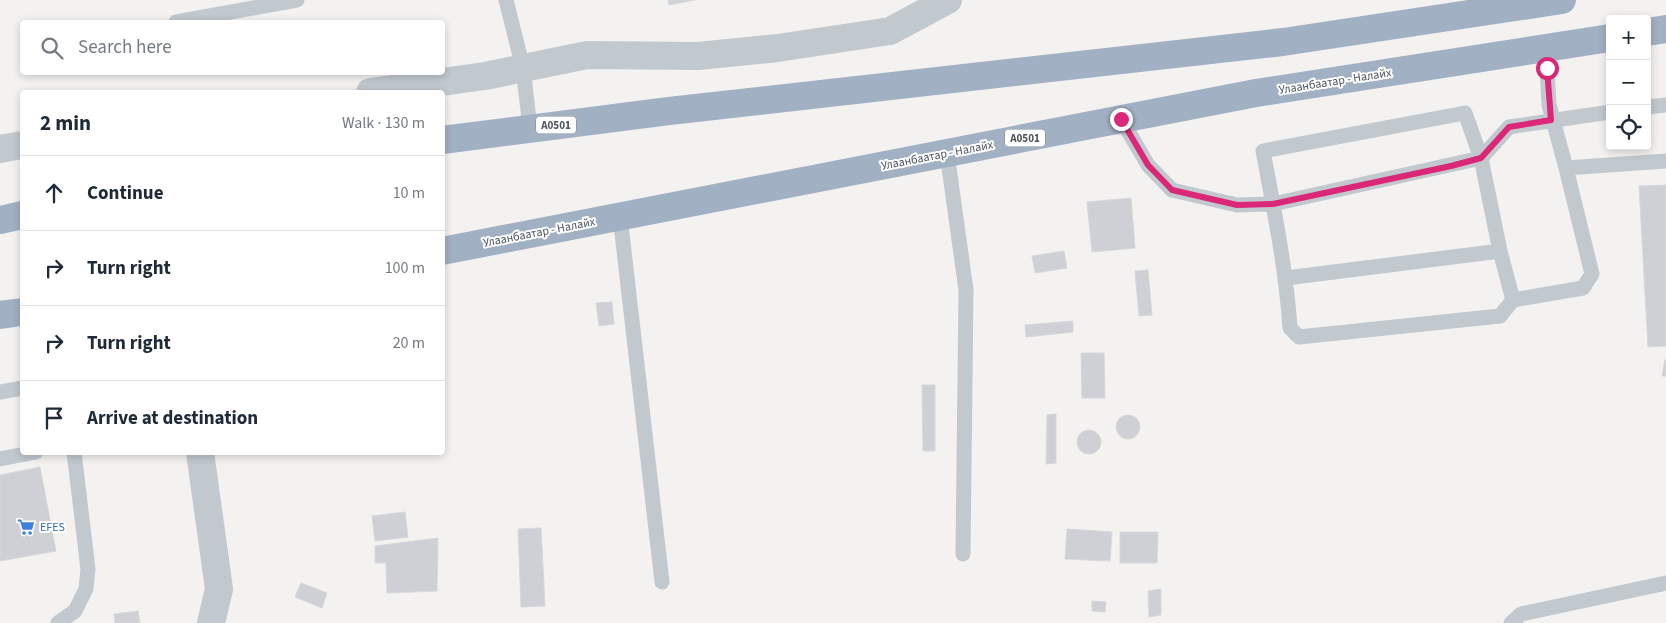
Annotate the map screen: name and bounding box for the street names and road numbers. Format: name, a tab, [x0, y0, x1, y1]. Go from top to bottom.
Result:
street label: Улаанбаатар - Налайх	[1278, 64, 1393, 99]
road number: A0501	[536, 116, 576, 134]
road number: A0501	[1005, 130, 1045, 146]
street label: Улаанбаатар - Налайх	[880, 136, 995, 175]
street label: Улаанбаатар - Налайх	[482, 213, 597, 252]

